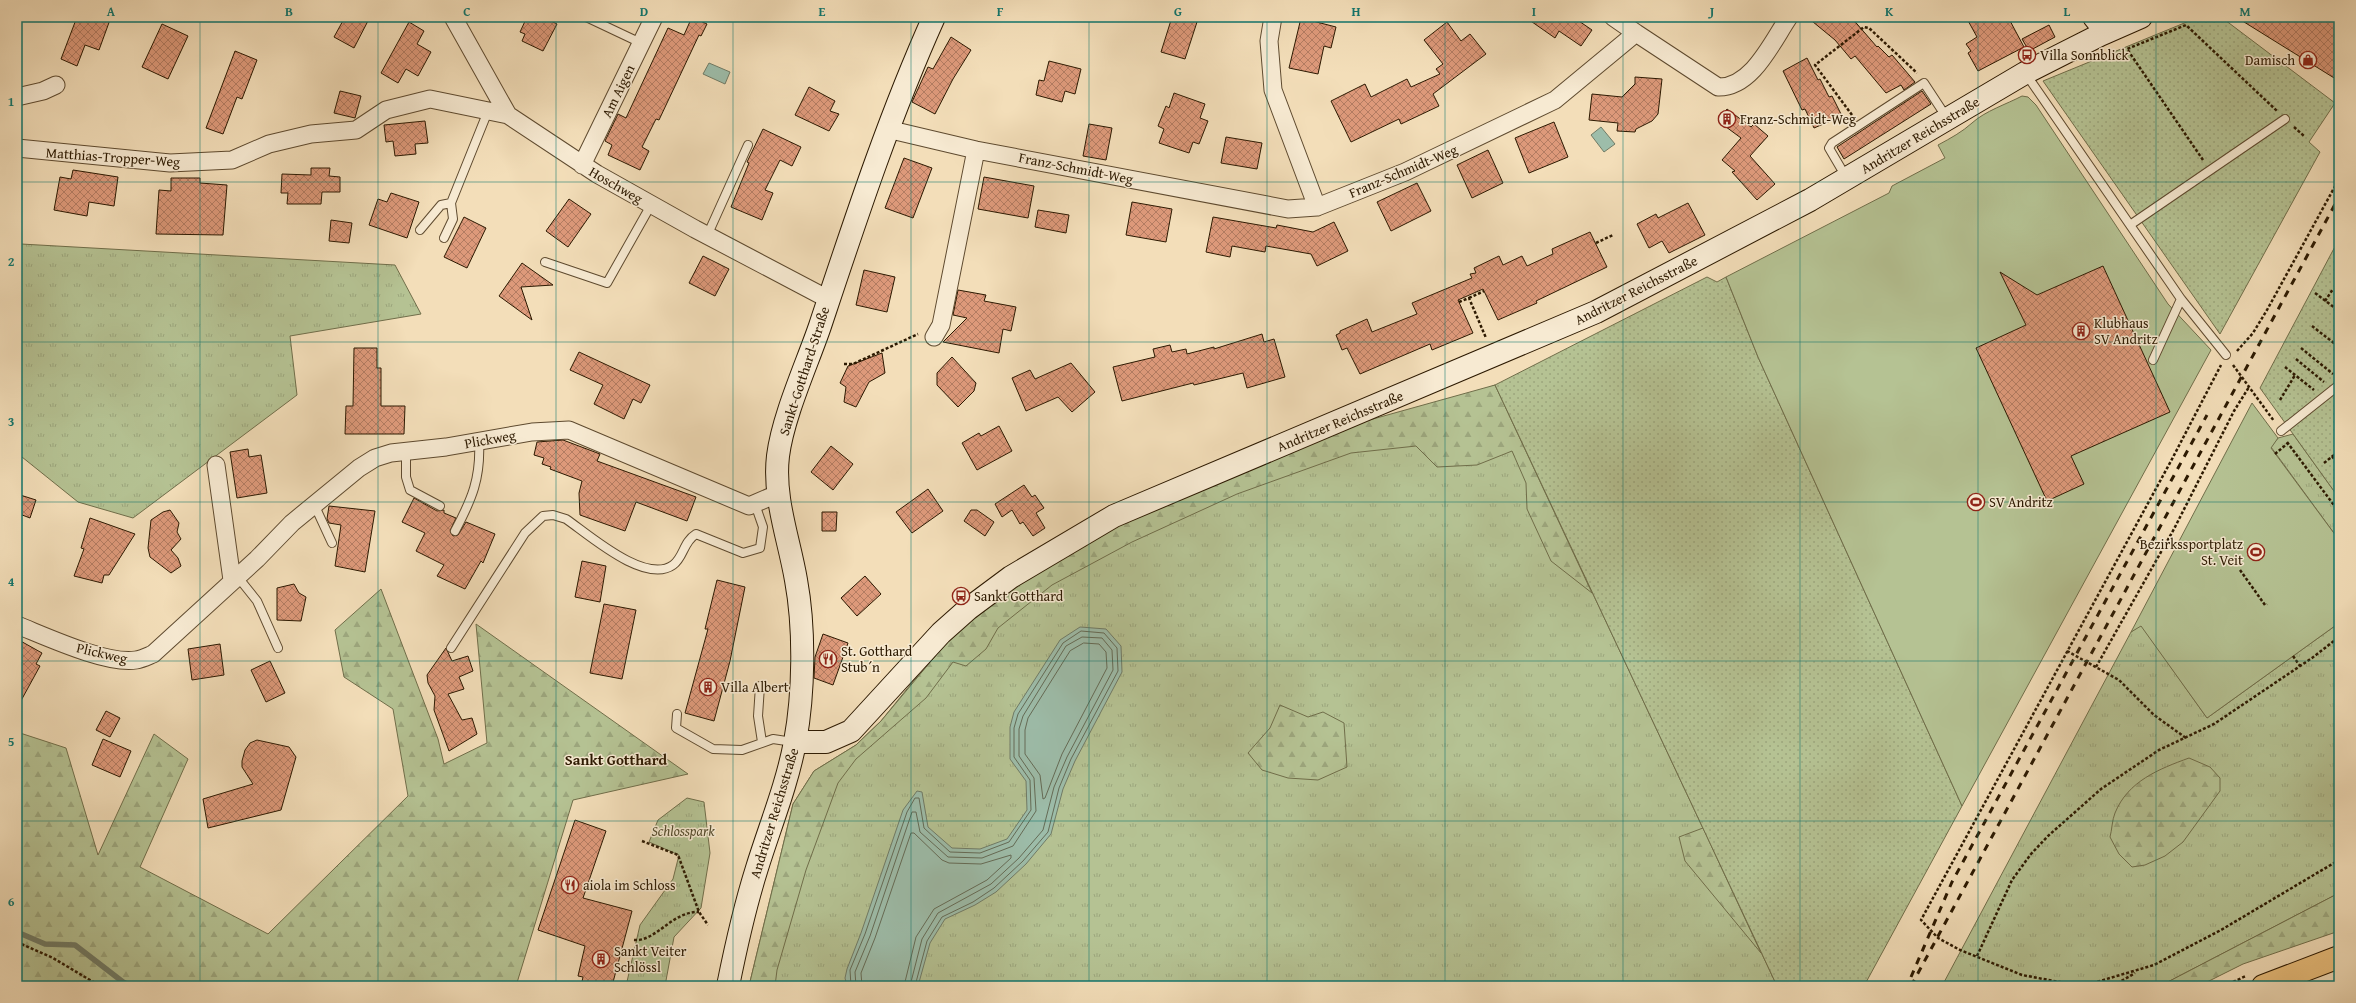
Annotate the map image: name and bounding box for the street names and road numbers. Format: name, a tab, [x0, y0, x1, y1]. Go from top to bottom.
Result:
street label: Am Aigen	[597, 61, 640, 121]
street label: Andritzer Reichsstraße	[1857, 91, 1984, 178]
street label: Franz-Schmidt-Weg	[1346, 139, 1460, 203]
street label: Matthias-Tropper-Weg	[45, 142, 181, 172]
street label: Franz-Schmidt-Weg	[1017, 147, 1135, 189]
street label: Hoschweg	[585, 162, 647, 208]
street label: Andritzer Reichsstraße	[1571, 250, 1701, 330]
street label: Sankt-Gotthard-Straße	[774, 303, 834, 438]
street label: Andritzer Reichsstraße	[1274, 385, 1407, 457]
street label: Plickweg	[463, 425, 517, 453]
street label: Plickweg	[75, 637, 129, 669]
street label: Andritzer Reichsstraße	[745, 745, 803, 881]

